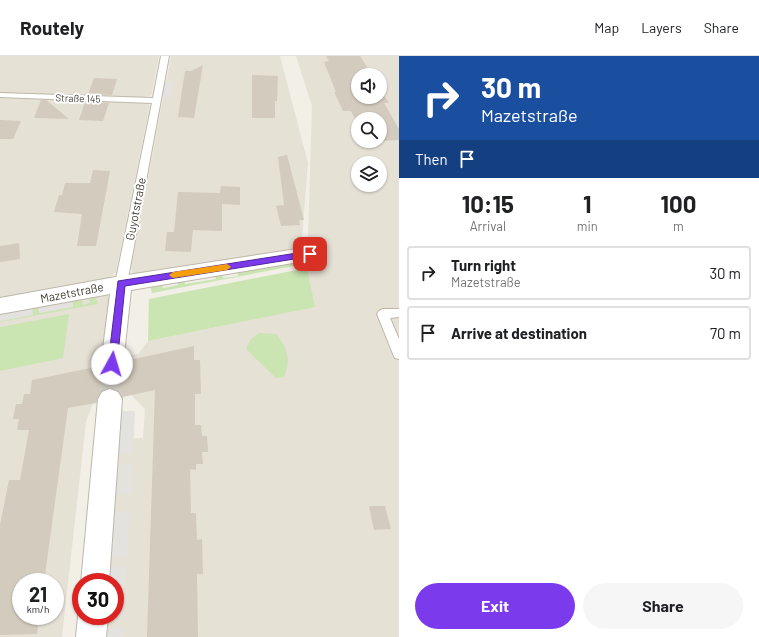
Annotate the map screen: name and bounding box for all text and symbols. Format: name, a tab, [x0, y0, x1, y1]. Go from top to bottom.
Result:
text: Routely	[20, 16, 84, 39]
text: Map	[594, 19, 619, 36]
text: Layers	[641, 19, 682, 36]
text: Share	[704, 19, 739, 36]
map controls	[351, 68, 387, 192]
button: sound	[351, 68, 387, 104]
text: 30 m	[481, 70, 541, 104]
icon: right	[415, 72, 467, 124]
street label: Straße 145	[55, 91, 101, 105]
text: Mazetstraße	[481, 104, 578, 126]
button: search	[351, 112, 387, 148]
icon: arrive	[456, 148, 478, 170]
text: Then	[415, 150, 448, 168]
button: layers	[351, 156, 387, 192]
street label: Guyotstraße	[122, 176, 148, 241]
text: 10:15	[462, 189, 514, 218]
text: 1	[583, 189, 591, 218]
text: 100	[660, 189, 696, 218]
text: Arrival	[470, 218, 506, 234]
text: min	[577, 218, 598, 234]
text: m	[673, 218, 684, 234]
pin	[293, 237, 327, 271]
icon: arrive	[299, 243, 321, 265]
text: Turn right	[451, 256, 516, 274]
icon: right	[417, 262, 439, 284]
text: 30 m	[709, 264, 741, 282]
text: Mazetstraße	[451, 274, 521, 290]
street label: Mazetstraße	[39, 279, 105, 305]
icon: arrive	[417, 322, 439, 344]
text: Arrive at destination	[451, 324, 587, 342]
text: 70 m	[710, 324, 741, 342]
position arrow	[91, 343, 133, 385]
speed limit sign: 30	[72, 573, 124, 625]
text: 21	[29, 582, 47, 606]
button: Exit	[415, 583, 575, 629]
button: Share	[583, 583, 743, 629]
text: km/h	[27, 603, 49, 615]

